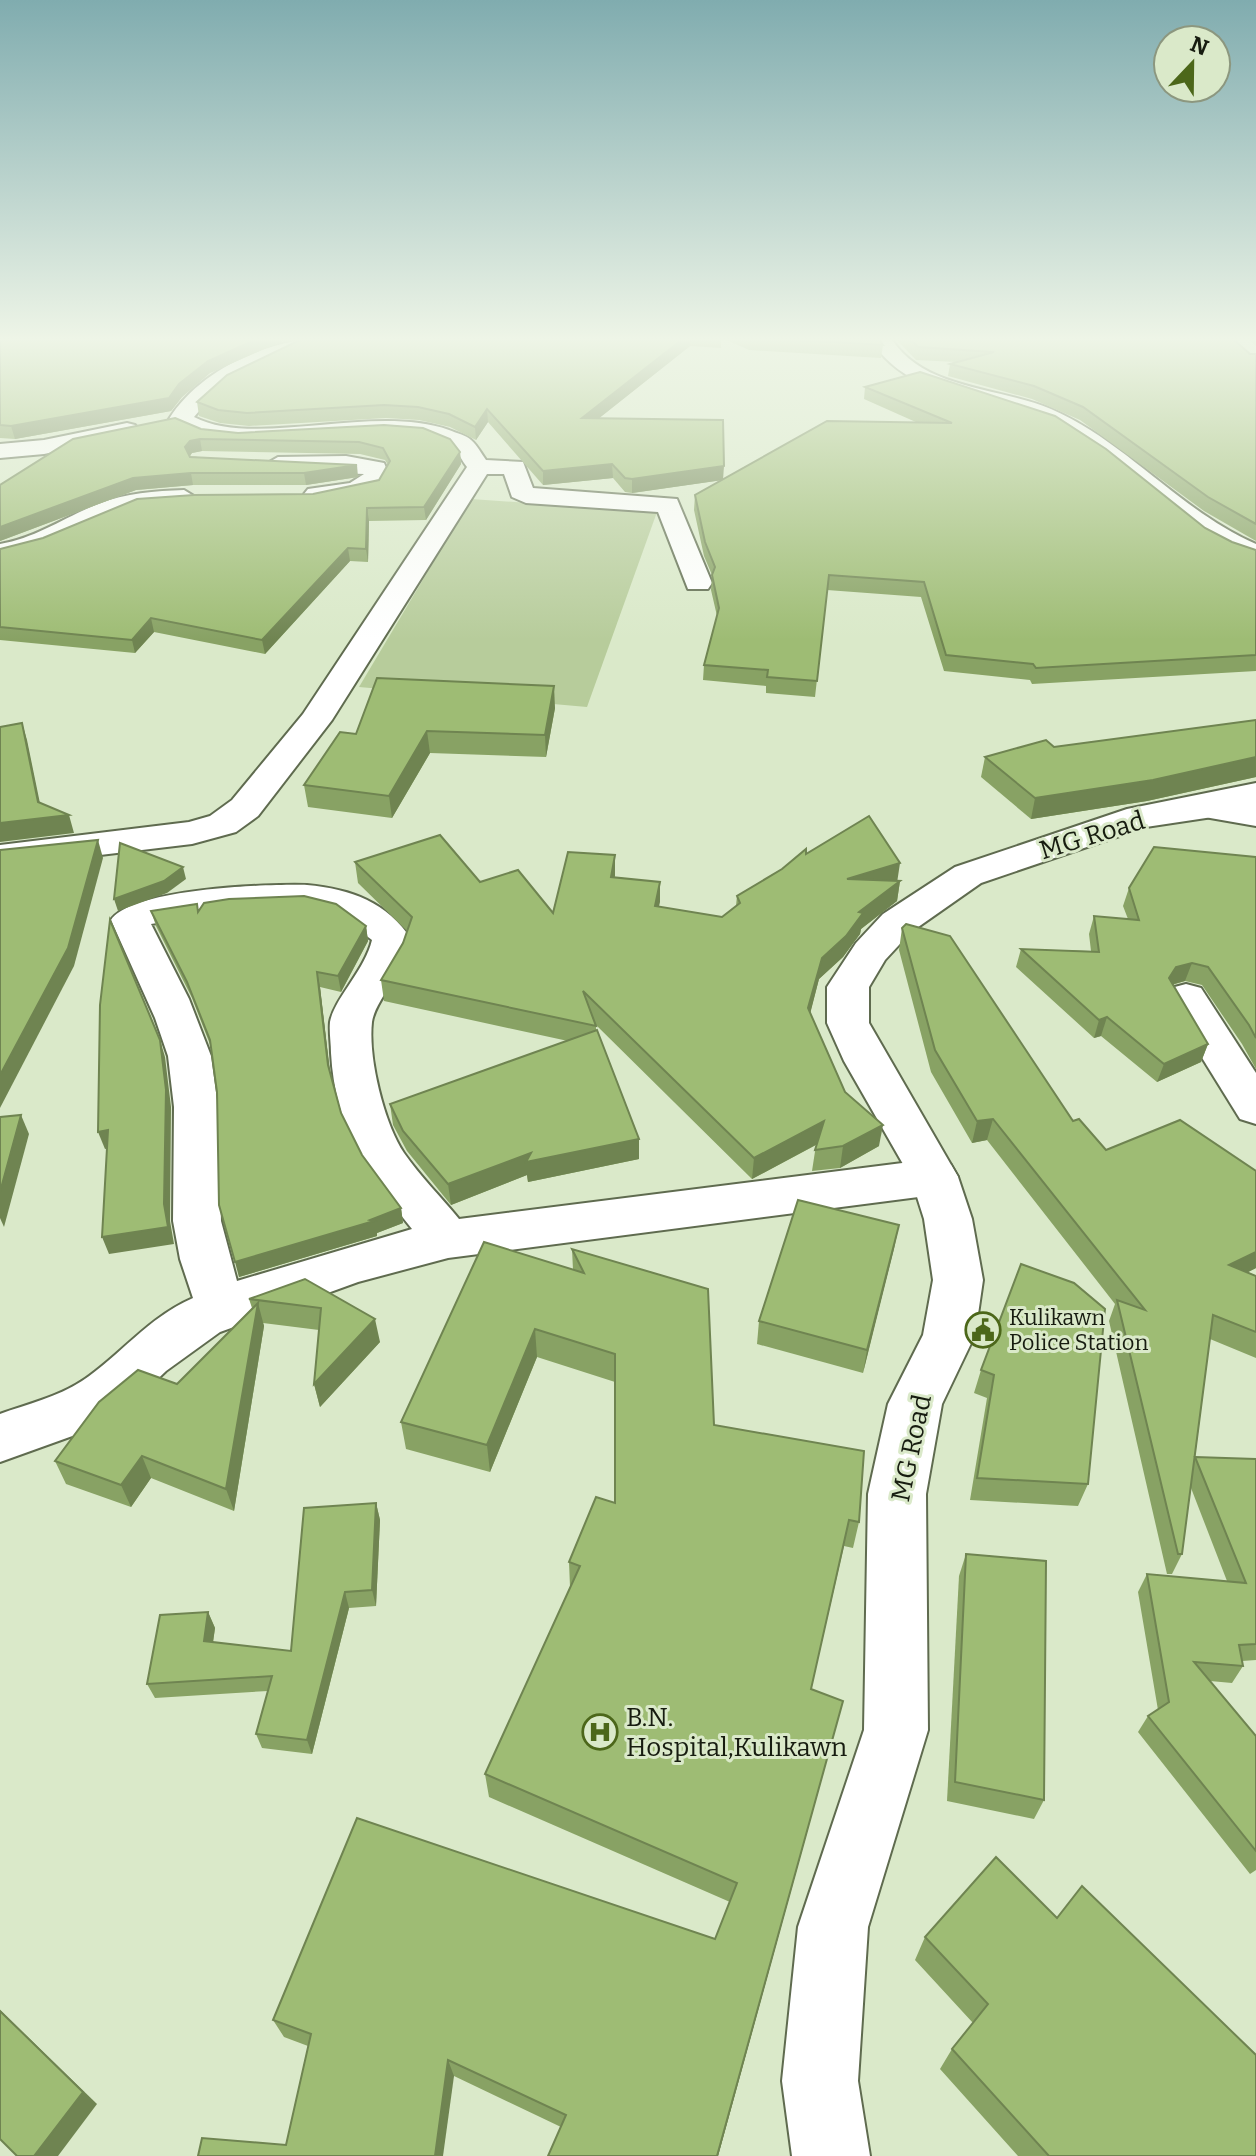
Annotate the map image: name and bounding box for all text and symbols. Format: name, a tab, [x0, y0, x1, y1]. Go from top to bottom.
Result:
north arrow	[1152, 24, 1232, 104]
text: N	[1186, 30, 1212, 62]
street label: MG Road	[1036, 805, 1149, 866]
place label: Kulikawn Police Station	[1009, 1304, 1148, 1356]
public building icon: Kulikawn Police Station	[964, 1311, 1002, 1349]
street label: MG Road	[885, 1392, 938, 1504]
place label: B.N. Hospital,Kulikawn	[626, 1702, 848, 1763]
hospital icon: B.N. Hospital,Kulikawn	[581, 1713, 619, 1751]

